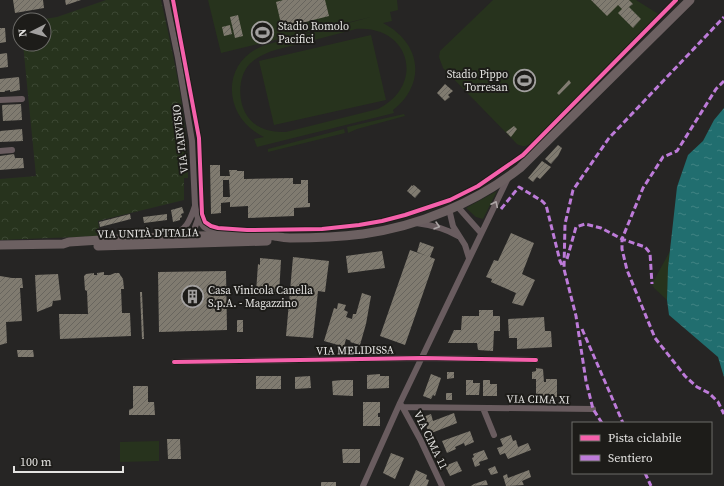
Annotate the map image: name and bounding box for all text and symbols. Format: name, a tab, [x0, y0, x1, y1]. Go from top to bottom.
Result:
north arrow	[12, 12, 52, 52]
sports icon: Stadio Romolo Pacifici	[249, 19, 275, 45]
place label: Stadio Romolo Pacifici	[278, 19, 349, 47]
text: N	[15, 28, 30, 38]
place label: Stadio Pippo Torresan	[447, 67, 508, 95]
sports icon: Stadio Pippo Torresan	[511, 67, 537, 93]
street label: VIA TARVISIO	[169, 103, 192, 174]
one-way arrow	[490, 201, 498, 209]
one-way arrow	[433, 221, 440, 230]
street label: VIA UNITÀ D'ITALIA	[97, 225, 200, 242]
building icon: Casa Vinicola Canella S.p.A. - Magazzino	[180, 283, 206, 309]
place label: Casa Vinicola Canella S.p.A. - Magazzino	[208, 283, 313, 311]
street label: VIA MELIDISSA	[316, 342, 395, 359]
street label: VIA CIMA XI	[506, 391, 570, 408]
street label: VIA CIMA 11	[410, 409, 451, 472]
legend	[572, 422, 712, 474]
text: Pista ciclabile	[608, 430, 682, 446]
scale bar	[14, 448, 123, 474]
text: Sentiero	[608, 450, 653, 466]
text: 100 m	[20, 454, 52, 470]

